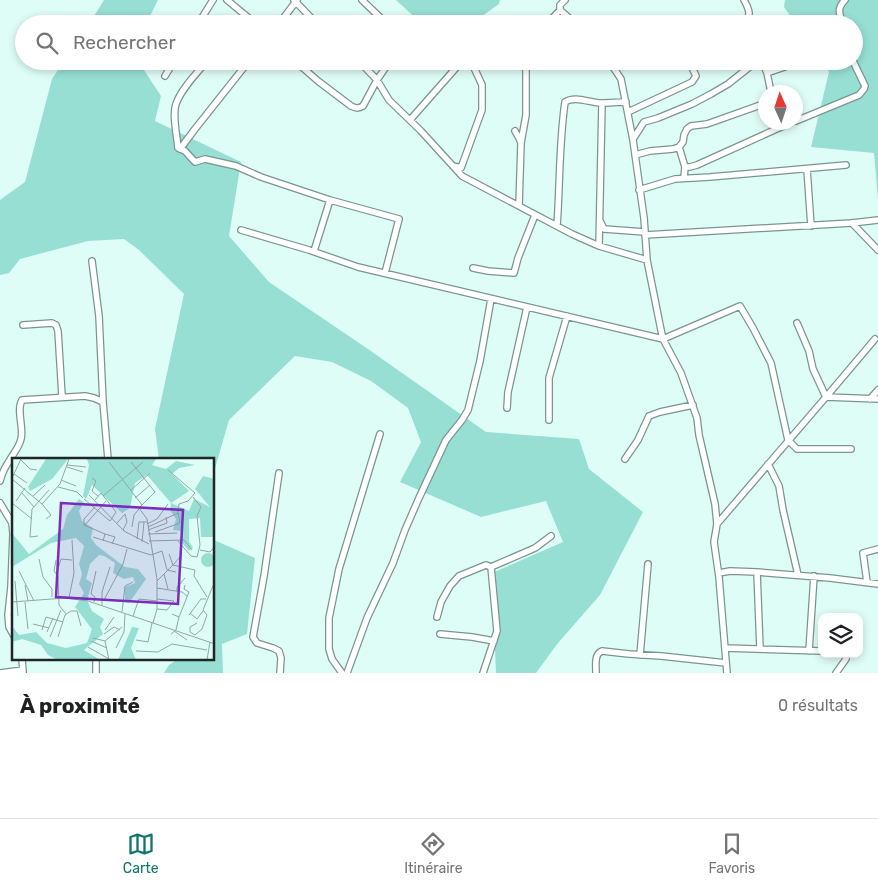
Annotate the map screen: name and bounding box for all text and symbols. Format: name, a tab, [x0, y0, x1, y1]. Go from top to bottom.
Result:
search box	[15, 15, 863, 70]
icon: search	[33, 29, 61, 57]
text: Rechercher	[73, 31, 176, 54]
north arrow	[758, 85, 803, 130]
inset map	[12, 458, 215, 660]
map controls	[818, 613, 863, 658]
button: layers	[818, 613, 863, 658]
text: À proximité	[20, 693, 140, 718]
text: 0 résultats	[778, 696, 858, 715]
tab: Carte	[123, 830, 159, 877]
tab: Itinéraire	[404, 830, 463, 877]
tab: Favoris	[708, 830, 755, 877]

